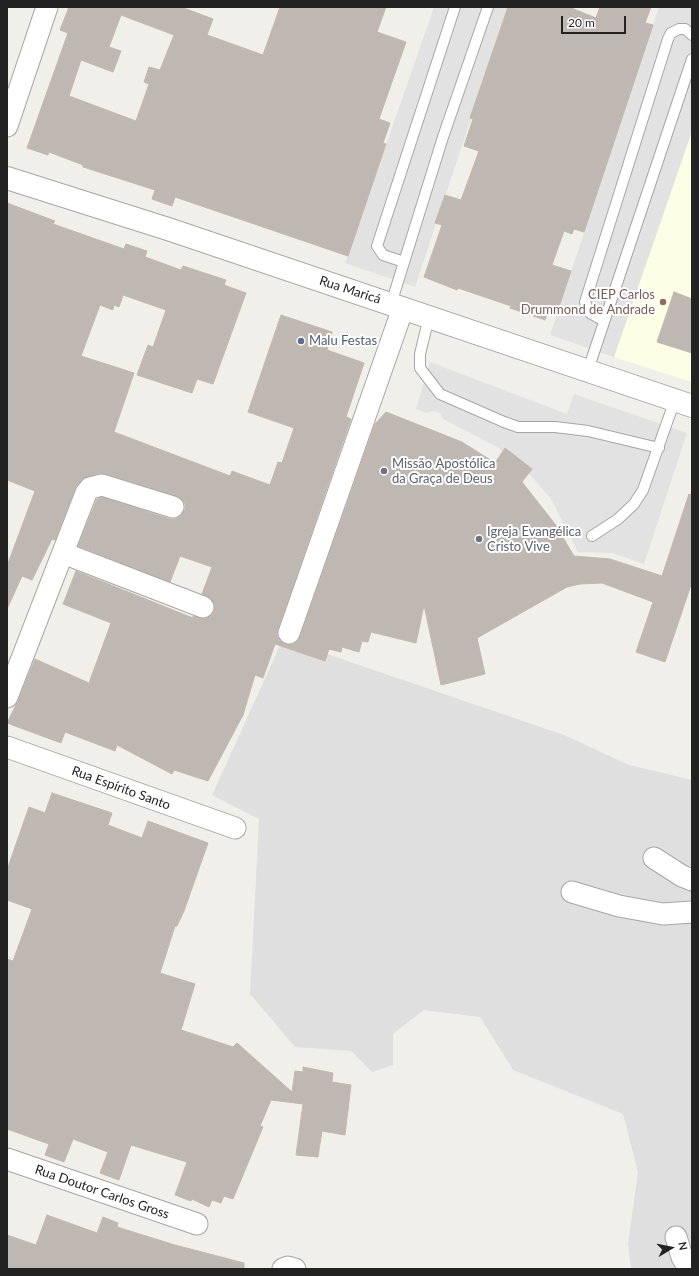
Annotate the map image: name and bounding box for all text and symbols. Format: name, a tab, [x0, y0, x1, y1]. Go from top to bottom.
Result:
scale bar	[563, 8, 628, 34]
text: 20 m	[568, 15, 595, 30]
street label: Rua Maricá	[317, 273, 383, 307]
place label: CIEP Carlos Drummond de Andrade	[521, 287, 655, 318]
marker: CIEP Carlos Drummond de Andrade	[658, 297, 668, 307]
place label: Malu Festas	[309, 333, 377, 349]
marker: Malu Festas	[296, 336, 306, 346]
place label: Missão Apostólica da Graça de Deus	[392, 456, 495, 487]
marker: Missão Apostólica da Graça de Deus	[379, 466, 389, 476]
place label: Igreja Evangélica Cristo Vive	[487, 524, 581, 555]
marker: Igreja Evangélica Cristo Vive	[474, 534, 484, 544]
street label: Rua Espírito Santo	[69, 763, 173, 813]
street label: Rua Doutor Carlos Gross	[33, 1162, 171, 1222]
north arrow	[651, 1228, 691, 1268]
text: N	[676, 1241, 690, 1251]

